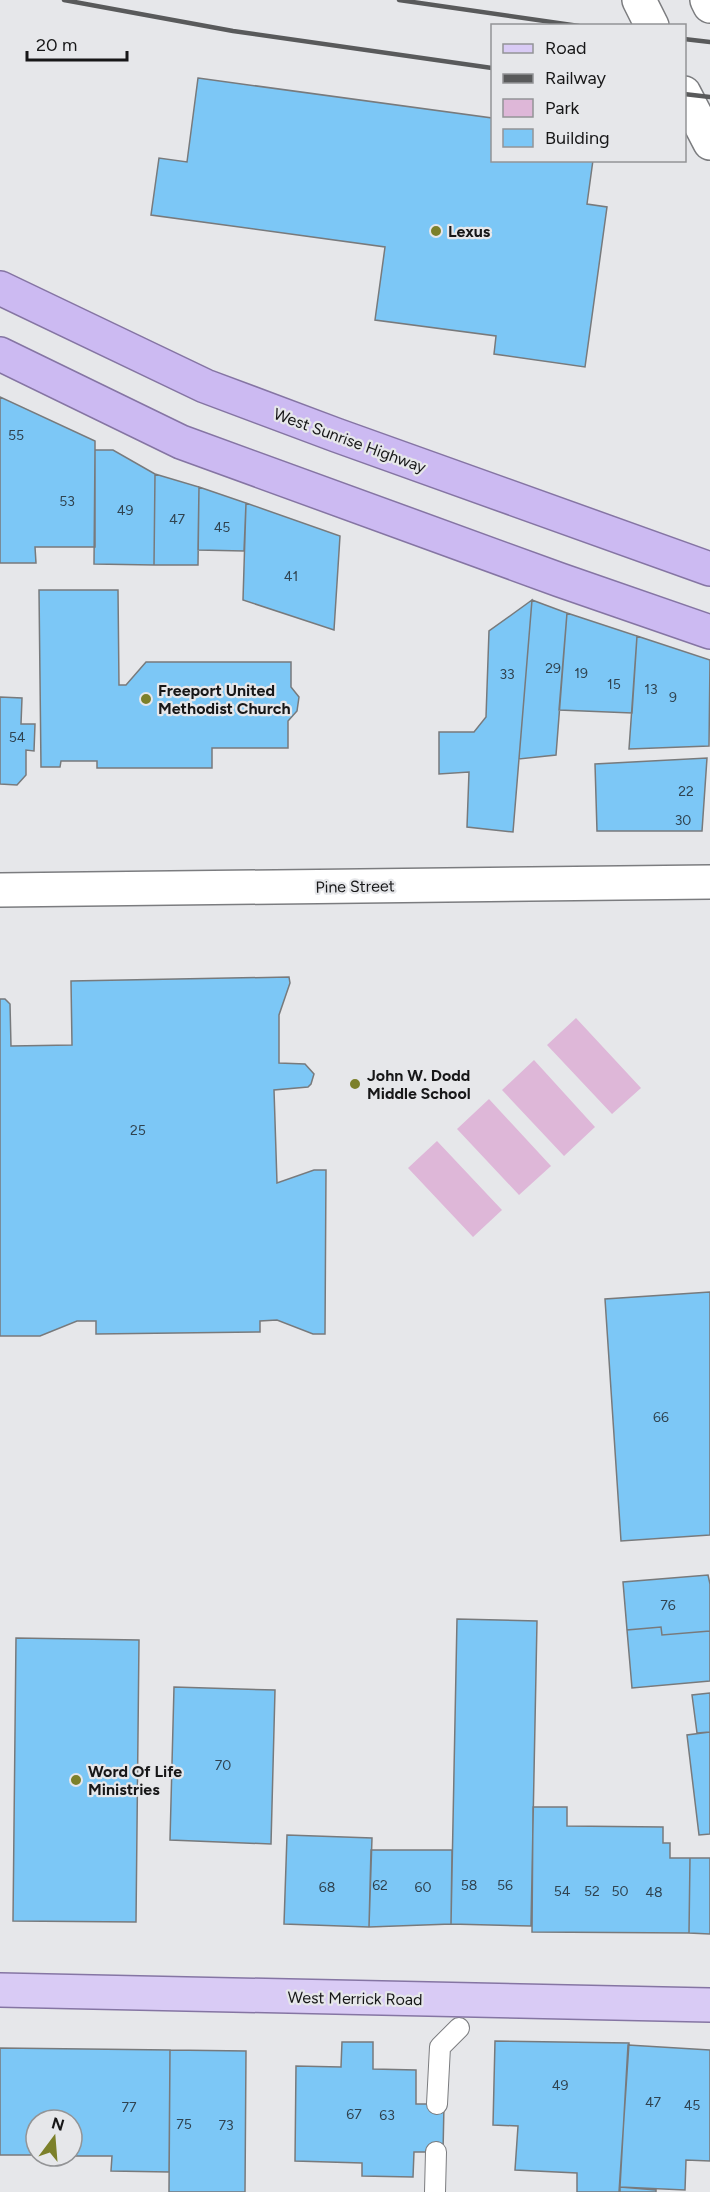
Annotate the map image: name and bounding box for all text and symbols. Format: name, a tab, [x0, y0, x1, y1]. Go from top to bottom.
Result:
scale bar	[27, 24, 128, 62]
legend	[491, 24, 686, 162]
text: 20 m	[36, 34, 77, 56]
text: Road	[545, 37, 586, 59]
text: Railway	[545, 67, 607, 89]
text: Park	[545, 97, 580, 119]
text: Building	[545, 127, 610, 149]
place label: Lexus	[448, 222, 491, 241]
marker: Lexus	[429, 224, 443, 238]
street label: West Sunrise Highway	[271, 404, 429, 477]
house number: 55	[8, 427, 24, 444]
house number: 53	[59, 493, 75, 510]
house number: 49	[117, 502, 133, 519]
house number: 47	[169, 511, 186, 528]
house number: 45	[214, 519, 230, 536]
house number: 41	[284, 568, 298, 585]
house number: 29	[545, 660, 561, 677]
house number: 19	[574, 665, 588, 682]
house number: 33	[499, 666, 515, 683]
house number: 15	[607, 676, 621, 693]
place label: Freeport United Methodist Church	[158, 681, 291, 718]
house number: 13	[644, 681, 658, 698]
house number: 9	[669, 689, 677, 706]
marker: Freeport United Methodist Church	[139, 692, 153, 706]
house number: 54	[9, 729, 26, 746]
house number: 22	[678, 783, 694, 800]
house number: 30	[675, 812, 691, 829]
street label: Pine Street	[315, 876, 395, 897]
place label: John W. Dodd Middle School	[367, 1066, 471, 1103]
marker: John W. Dodd Middle School	[348, 1077, 362, 1091]
house number: 25	[130, 1122, 146, 1139]
house number: 66	[653, 1409, 669, 1426]
house number: 76	[660, 1597, 676, 1614]
house number: 70	[215, 1757, 231, 1774]
place label: Word Of Life Ministries	[88, 1762, 182, 1799]
marker: Word Of Life Ministries	[69, 1773, 83, 1787]
house number: 62	[372, 1877, 388, 1894]
house number: 58	[461, 1877, 477, 1894]
house number: 56	[497, 1877, 513, 1894]
house number: 68	[319, 1879, 335, 1896]
house number: 60	[415, 1879, 431, 1896]
house number: 54	[554, 1883, 571, 1900]
house number: 52	[584, 1883, 600, 1900]
house number: 50	[611, 1883, 629, 1900]
house number: 48	[645, 1884, 663, 1901]
street label: West Merrick Road	[287, 1988, 423, 2009]
house number: 49	[552, 2077, 568, 2094]
house number: 47	[645, 2094, 662, 2111]
house number: 45	[684, 2097, 700, 2114]
house number: 77	[121, 2099, 137, 2116]
house number: 67	[346, 2106, 362, 2123]
house number: 63	[379, 2107, 395, 2124]
north arrow	[24, 2108, 84, 2168]
text: N	[49, 2113, 67, 2135]
house number: 75	[176, 2116, 192, 2133]
house number: 73	[218, 2117, 234, 2134]

